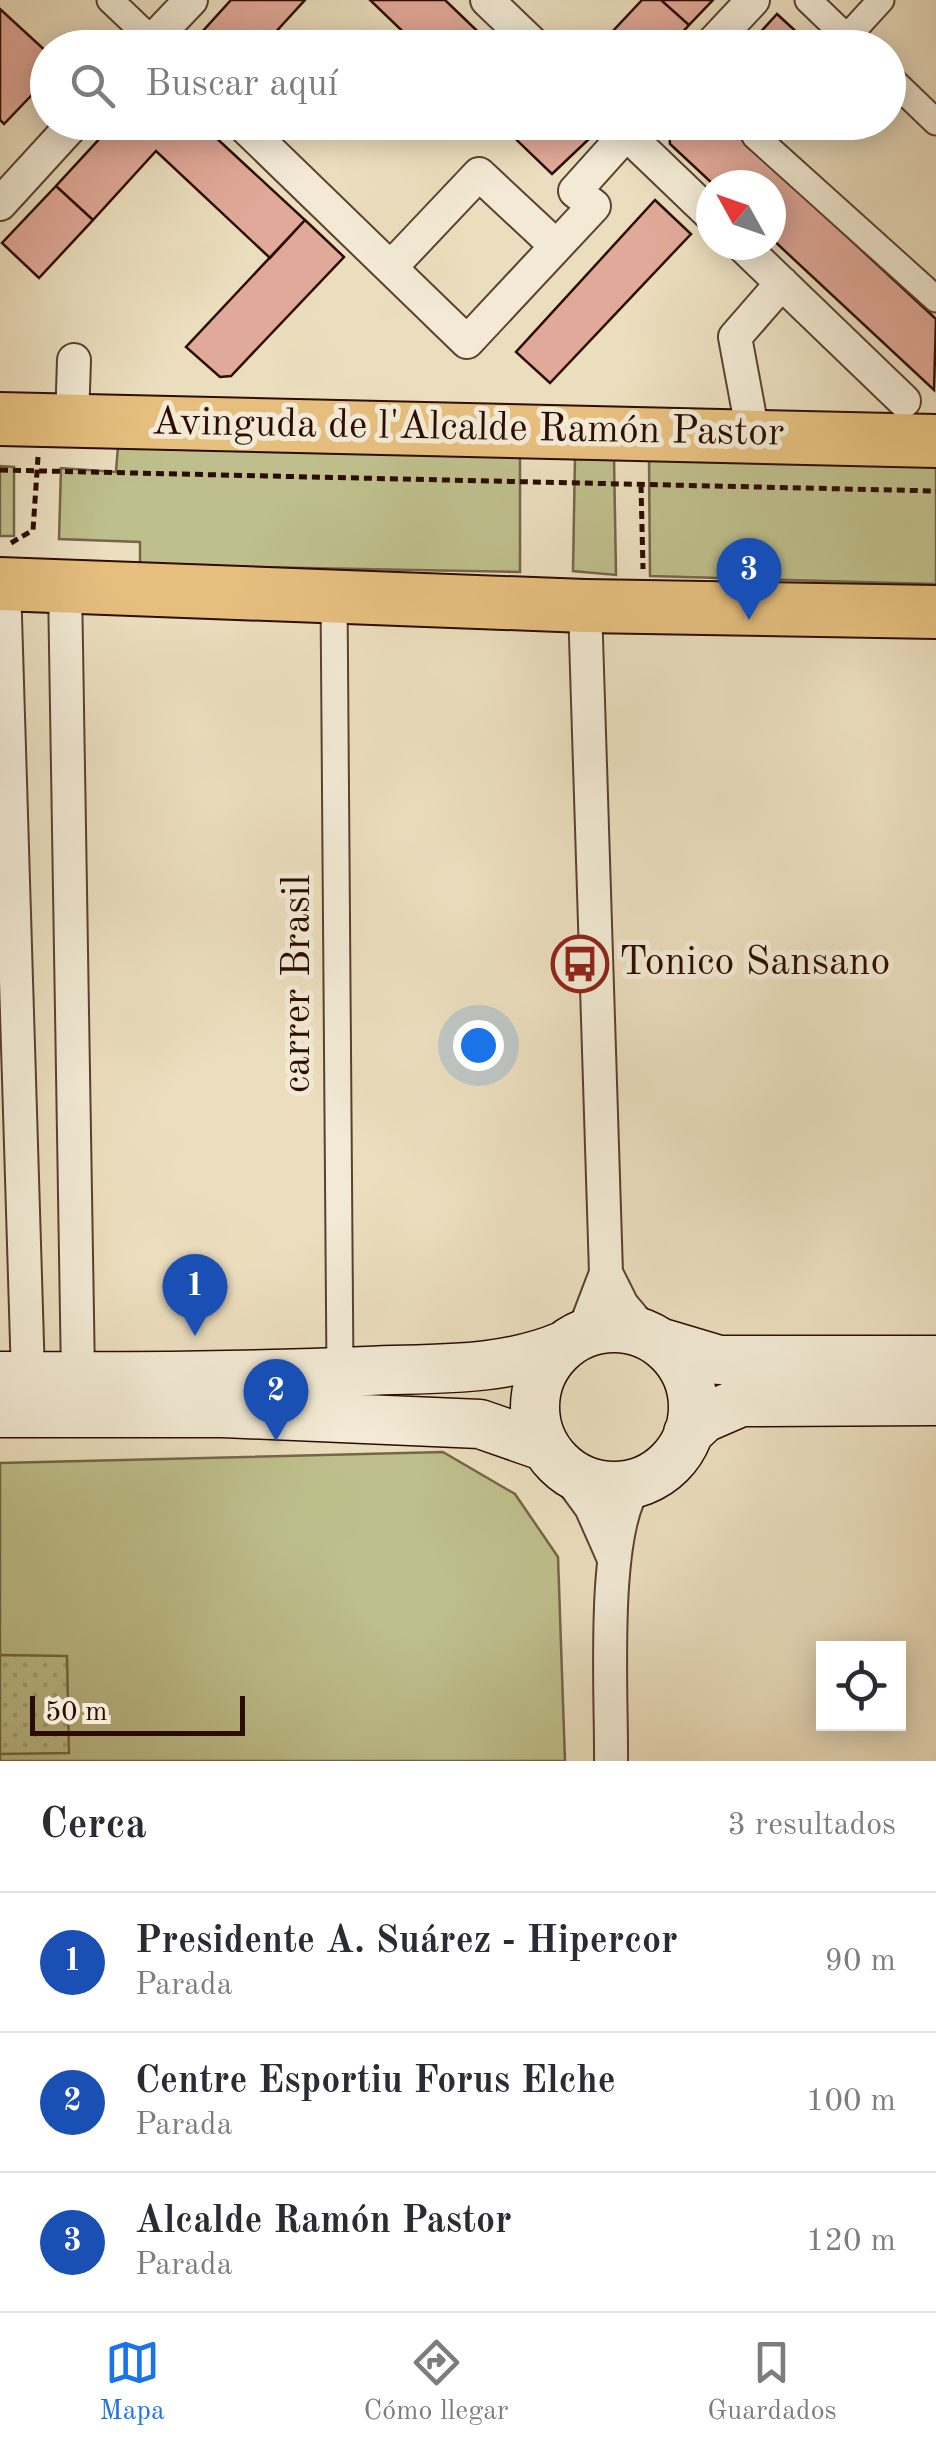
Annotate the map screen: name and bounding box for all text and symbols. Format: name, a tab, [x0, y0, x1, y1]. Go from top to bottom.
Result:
search box	[30, 30, 906, 140]
icon: search	[65, 58, 120, 113]
text: Buscar aquí	[145, 66, 338, 104]
north arrow	[696, 170, 786, 260]
street label: Avinguda de l'Alcalde Ramón Pastor	[151, 403, 785, 455]
pin: 3	[716, 538, 782, 620]
street label: carrer Brasil	[279, 875, 319, 1093]
bus stop icon: Tonico Sansano	[550, 934, 610, 994]
place label: Tonico Sansano	[619, 944, 890, 984]
your location	[453, 1020, 504, 1071]
pin: 1	[162, 1254, 228, 1336]
pin: 2	[244, 1358, 308, 1441]
map controls	[816, 1641, 906, 1731]
button: locate	[816, 1641, 906, 1731]
scale bar	[30, 1691, 245, 1736]
text: 50 m	[45, 1699, 108, 1727]
text: Cerca	[40, 1805, 147, 1847]
text: 3 resultados	[728, 1810, 896, 1842]
text: Presidente A. Suárez - Hipercor	[135, 1923, 678, 1961]
text: 1	[63, 1946, 82, 1978]
text: 90 m	[825, 1946, 896, 1978]
text: Parada	[135, 1970, 233, 2002]
text: Centre Esportiu Forus Elche	[135, 2063, 616, 2101]
text: 2	[63, 2086, 82, 2118]
text: 100 m	[806, 2086, 896, 2118]
text: Parada	[135, 2110, 233, 2142]
text: Alcalde Ramón Pastor	[135, 2203, 512, 2241]
text: 3	[63, 2226, 82, 2258]
text: 120 m	[806, 2226, 896, 2258]
text: Parada	[135, 2250, 233, 2282]
tab: Mapa	[99, 2335, 165, 2430]
tab: Cómo llegar	[364, 2335, 509, 2430]
tab: Guardados	[707, 2335, 837, 2430]

